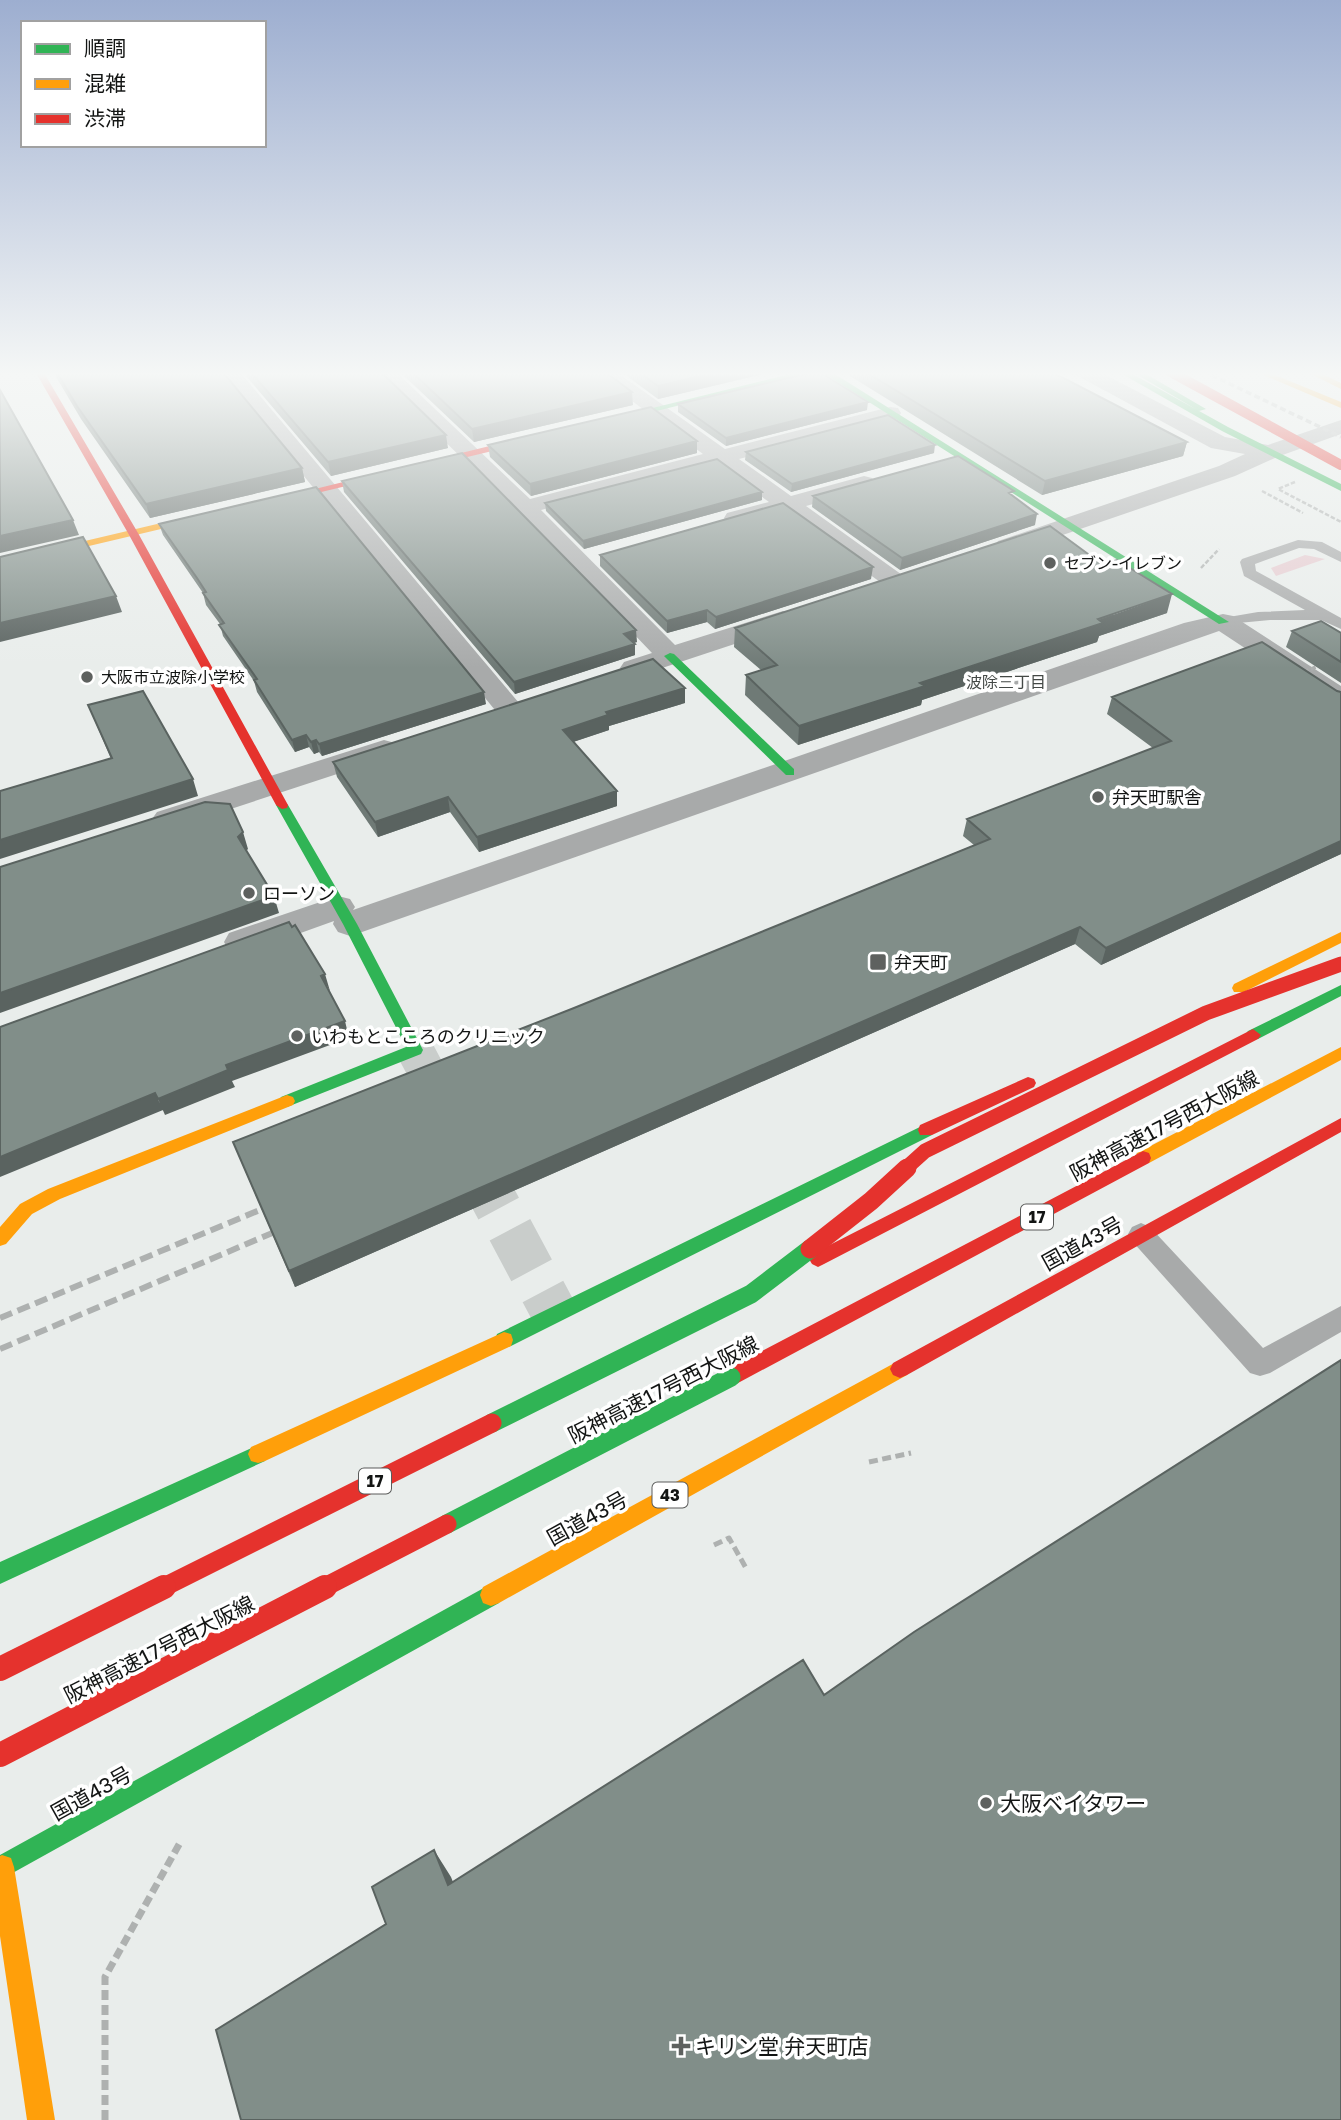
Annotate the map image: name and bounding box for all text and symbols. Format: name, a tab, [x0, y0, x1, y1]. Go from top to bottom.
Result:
legend	[21, 21, 266, 147]
text: 順調	[84, 35, 126, 61]
text: 混雑	[84, 70, 126, 96]
text: 渋滞	[84, 105, 126, 131]
place label: セブン-イレブン	[1064, 553, 1182, 573]
marker: セブン-イレブン	[1042, 555, 1058, 571]
place label: 大阪市立波除小学校	[101, 667, 245, 687]
marker: 大阪市立波除小学校	[79, 669, 95, 685]
district label: 波除三丁目	[966, 672, 1046, 692]
place label: 弁天町駅舎	[1112, 786, 1202, 808]
marker: 弁天町駅舎	[1090, 789, 1106, 805]
place label: ローソン	[263, 882, 335, 904]
marker: ローソン	[241, 885, 257, 901]
place label: 弁天町	[894, 951, 948, 973]
marker: 弁天町	[868, 952, 888, 972]
place label: いわもとこころのクリニック	[311, 1025, 545, 1047]
marker: いわもとこころのクリニック	[289, 1028, 305, 1044]
street label: 阪神高速17号西大阪線	[1065, 1064, 1263, 1186]
road number: 17	[1021, 1204, 1053, 1230]
street label: 国道43号	[1037, 1210, 1127, 1276]
street label: 阪神高速17号西大阪線	[563, 1330, 763, 1448]
road number: 17	[359, 1469, 391, 1494]
road number: 43	[652, 1483, 688, 1508]
street label: 国道43号	[542, 1485, 632, 1551]
street label: 阪神高速17号西大阪線	[59, 1590, 259, 1708]
street label: 国道43号	[46, 1760, 136, 1826]
place label: 大阪ベイタワー	[1000, 1790, 1146, 1816]
marker: 大阪ベイタワー	[978, 1795, 994, 1811]
place label: キリン堂 弁天町店	[695, 2033, 868, 2059]
marker: キリン堂 弁天町店	[673, 2038, 689, 2054]

